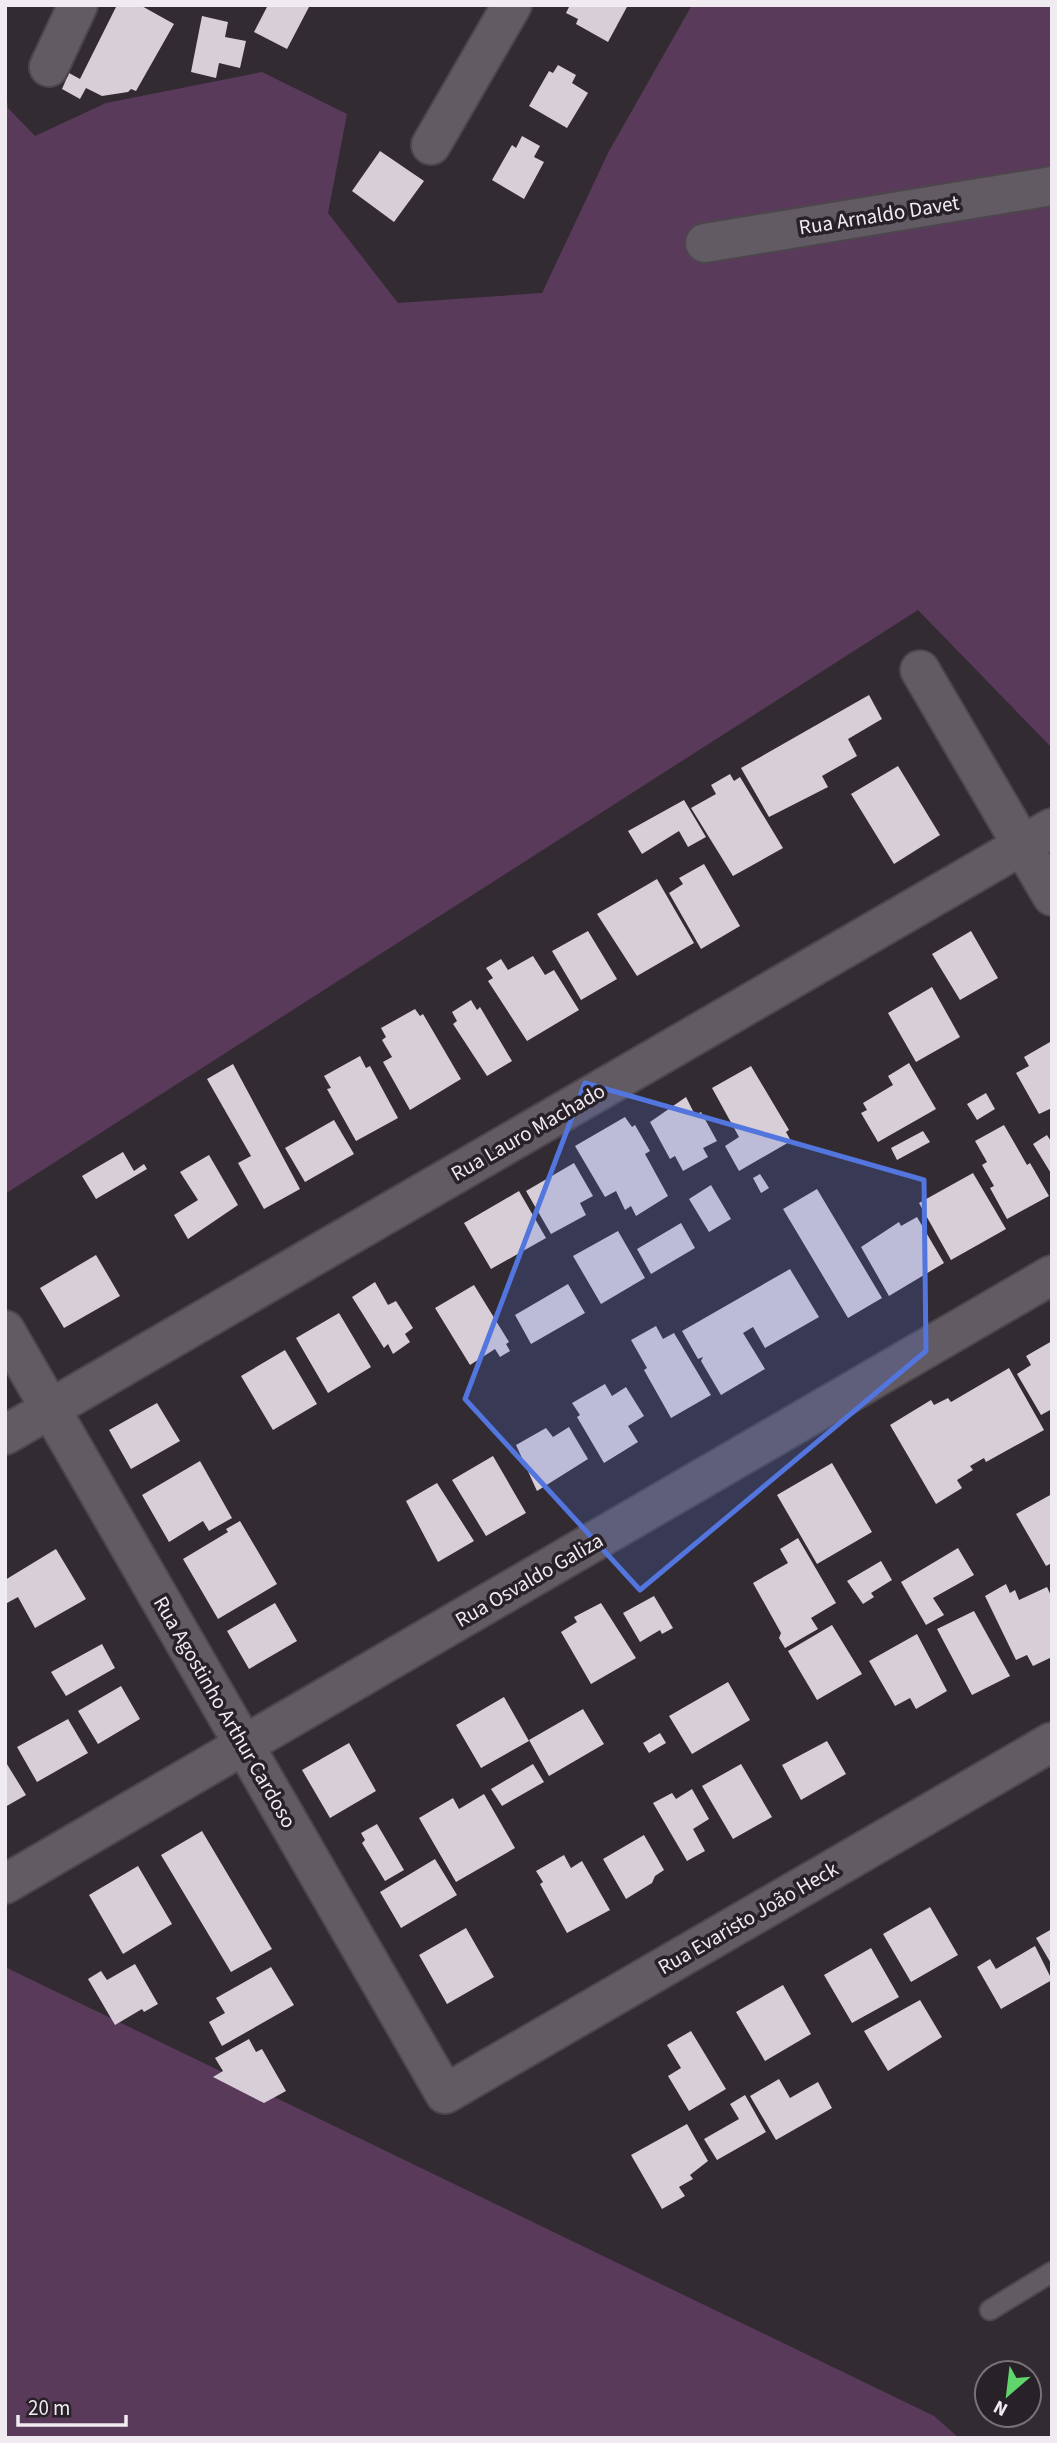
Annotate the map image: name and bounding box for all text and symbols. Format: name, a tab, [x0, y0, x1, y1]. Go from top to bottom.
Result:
street label: Rua Arnaldo Davet	[797, 188, 961, 242]
street label: Rua Lauro Machado	[445, 1076, 611, 1188]
street label: Rua Osvaldo Galiza	[449, 1525, 609, 1635]
street label: Rua Agostinho Arthur Cardoso	[146, 1590, 304, 1834]
street label: Rua Evaristo João Heck	[652, 1854, 844, 1982]
north arrow	[973, 2359, 1043, 2429]
scale bar	[18, 2384, 126, 2428]
text: 20 m	[28, 2393, 70, 2423]
text: N	[989, 2393, 1013, 2423]

